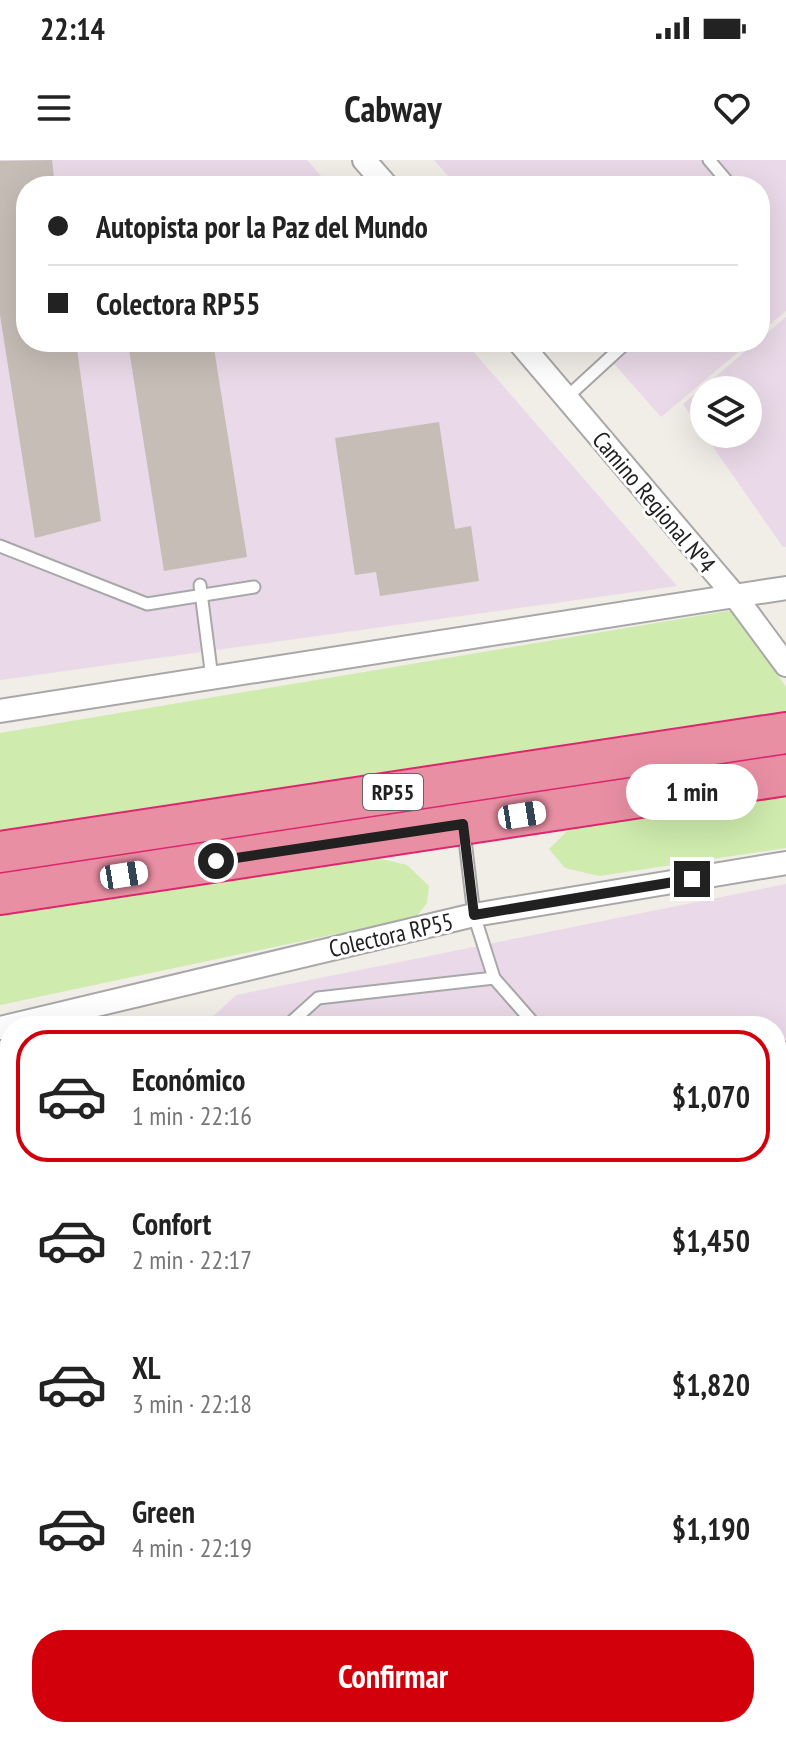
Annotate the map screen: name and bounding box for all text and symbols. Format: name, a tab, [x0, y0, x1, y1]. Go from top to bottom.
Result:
text: 22:14	[40, 9, 105, 48]
text: Cabway	[344, 85, 442, 132]
icon: menu	[32, 86, 76, 130]
icon: heart	[710, 86, 754, 130]
text: Autopista por la Paz del Mundo	[96, 207, 428, 246]
text: Colectora RP55	[96, 284, 260, 323]
map controls	[690, 376, 762, 448]
button: layers	[690, 376, 762, 448]
street label: Camino Regional Nº4	[586, 425, 722, 579]
callout: 1 min	[626, 763, 758, 819]
road number: RP55	[363, 774, 423, 810]
text: 1 min	[666, 775, 718, 808]
car	[496, 799, 548, 831]
route start	[198, 843, 234, 879]
car	[98, 859, 150, 891]
route end	[674, 861, 710, 897]
street label: Colectora RP55	[326, 906, 456, 964]
icon: car	[36, 1060, 108, 1132]
text: Económico	[132, 1060, 245, 1099]
text: $1,070	[672, 1077, 750, 1116]
text: 1 min · 22:16	[132, 1099, 252, 1132]
icon: car	[36, 1204, 108, 1276]
text: Confort	[132, 1204, 211, 1243]
text: $1,450	[672, 1221, 750, 1260]
text: 2 min · 22:17	[132, 1243, 252, 1276]
icon: car	[36, 1348, 108, 1420]
text: XL	[132, 1348, 161, 1387]
text: $1,820	[672, 1365, 750, 1404]
text: 3 min · 22:18	[132, 1387, 252, 1420]
icon: car	[36, 1492, 108, 1564]
text: Green	[132, 1492, 195, 1531]
text: $1,190	[672, 1509, 750, 1548]
text: 4 min · 22:19	[132, 1531, 252, 1564]
button: Confirmar	[32, 1630, 754, 1722]

